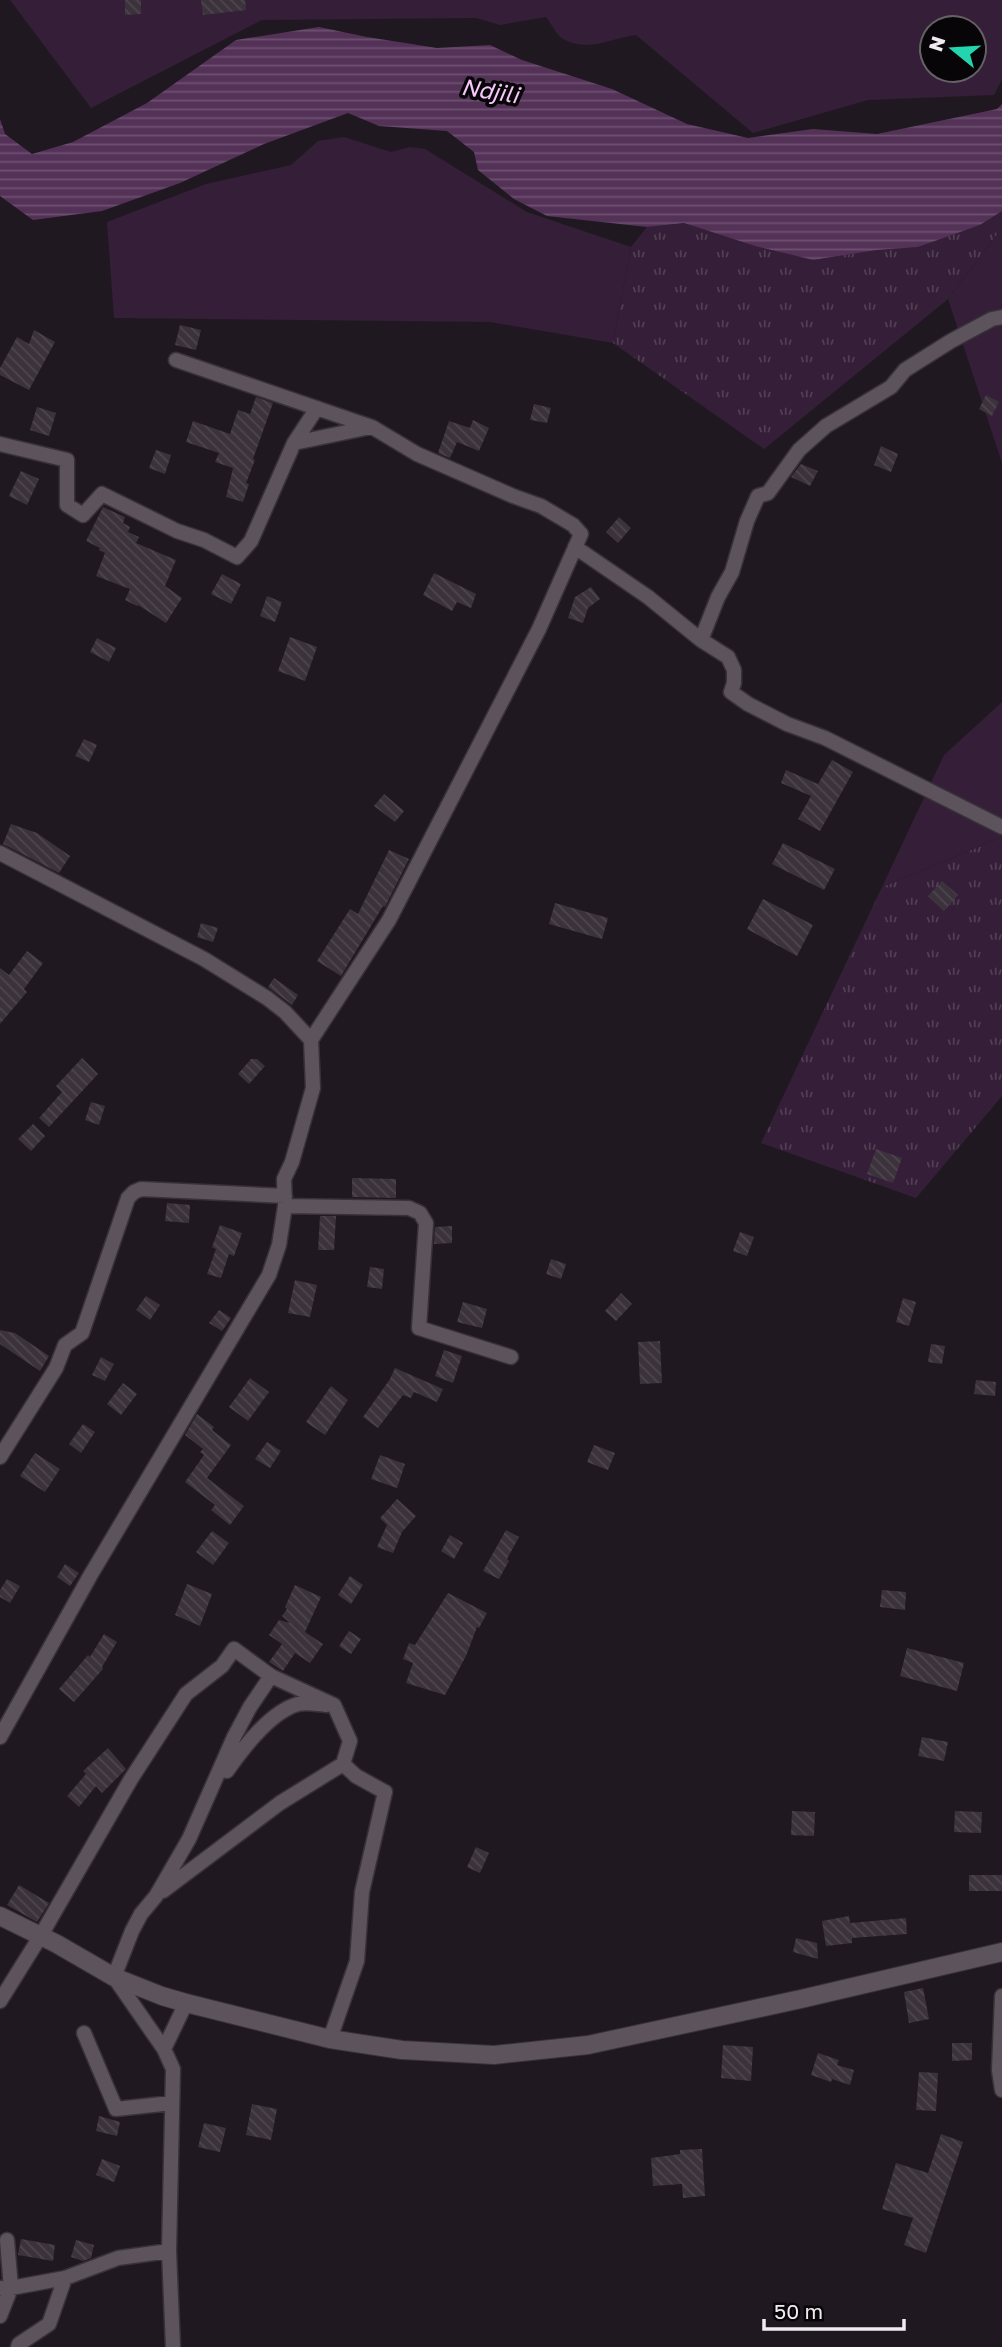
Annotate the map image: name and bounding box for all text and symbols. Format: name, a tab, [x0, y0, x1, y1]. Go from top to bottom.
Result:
north arrow	[918, 14, 988, 84]
text: N	[923, 33, 950, 54]
water label: Ndjili	[459, 72, 523, 109]
scale bar	[764, 2288, 904, 2332]
text: 50 m	[774, 2298, 823, 2324]

